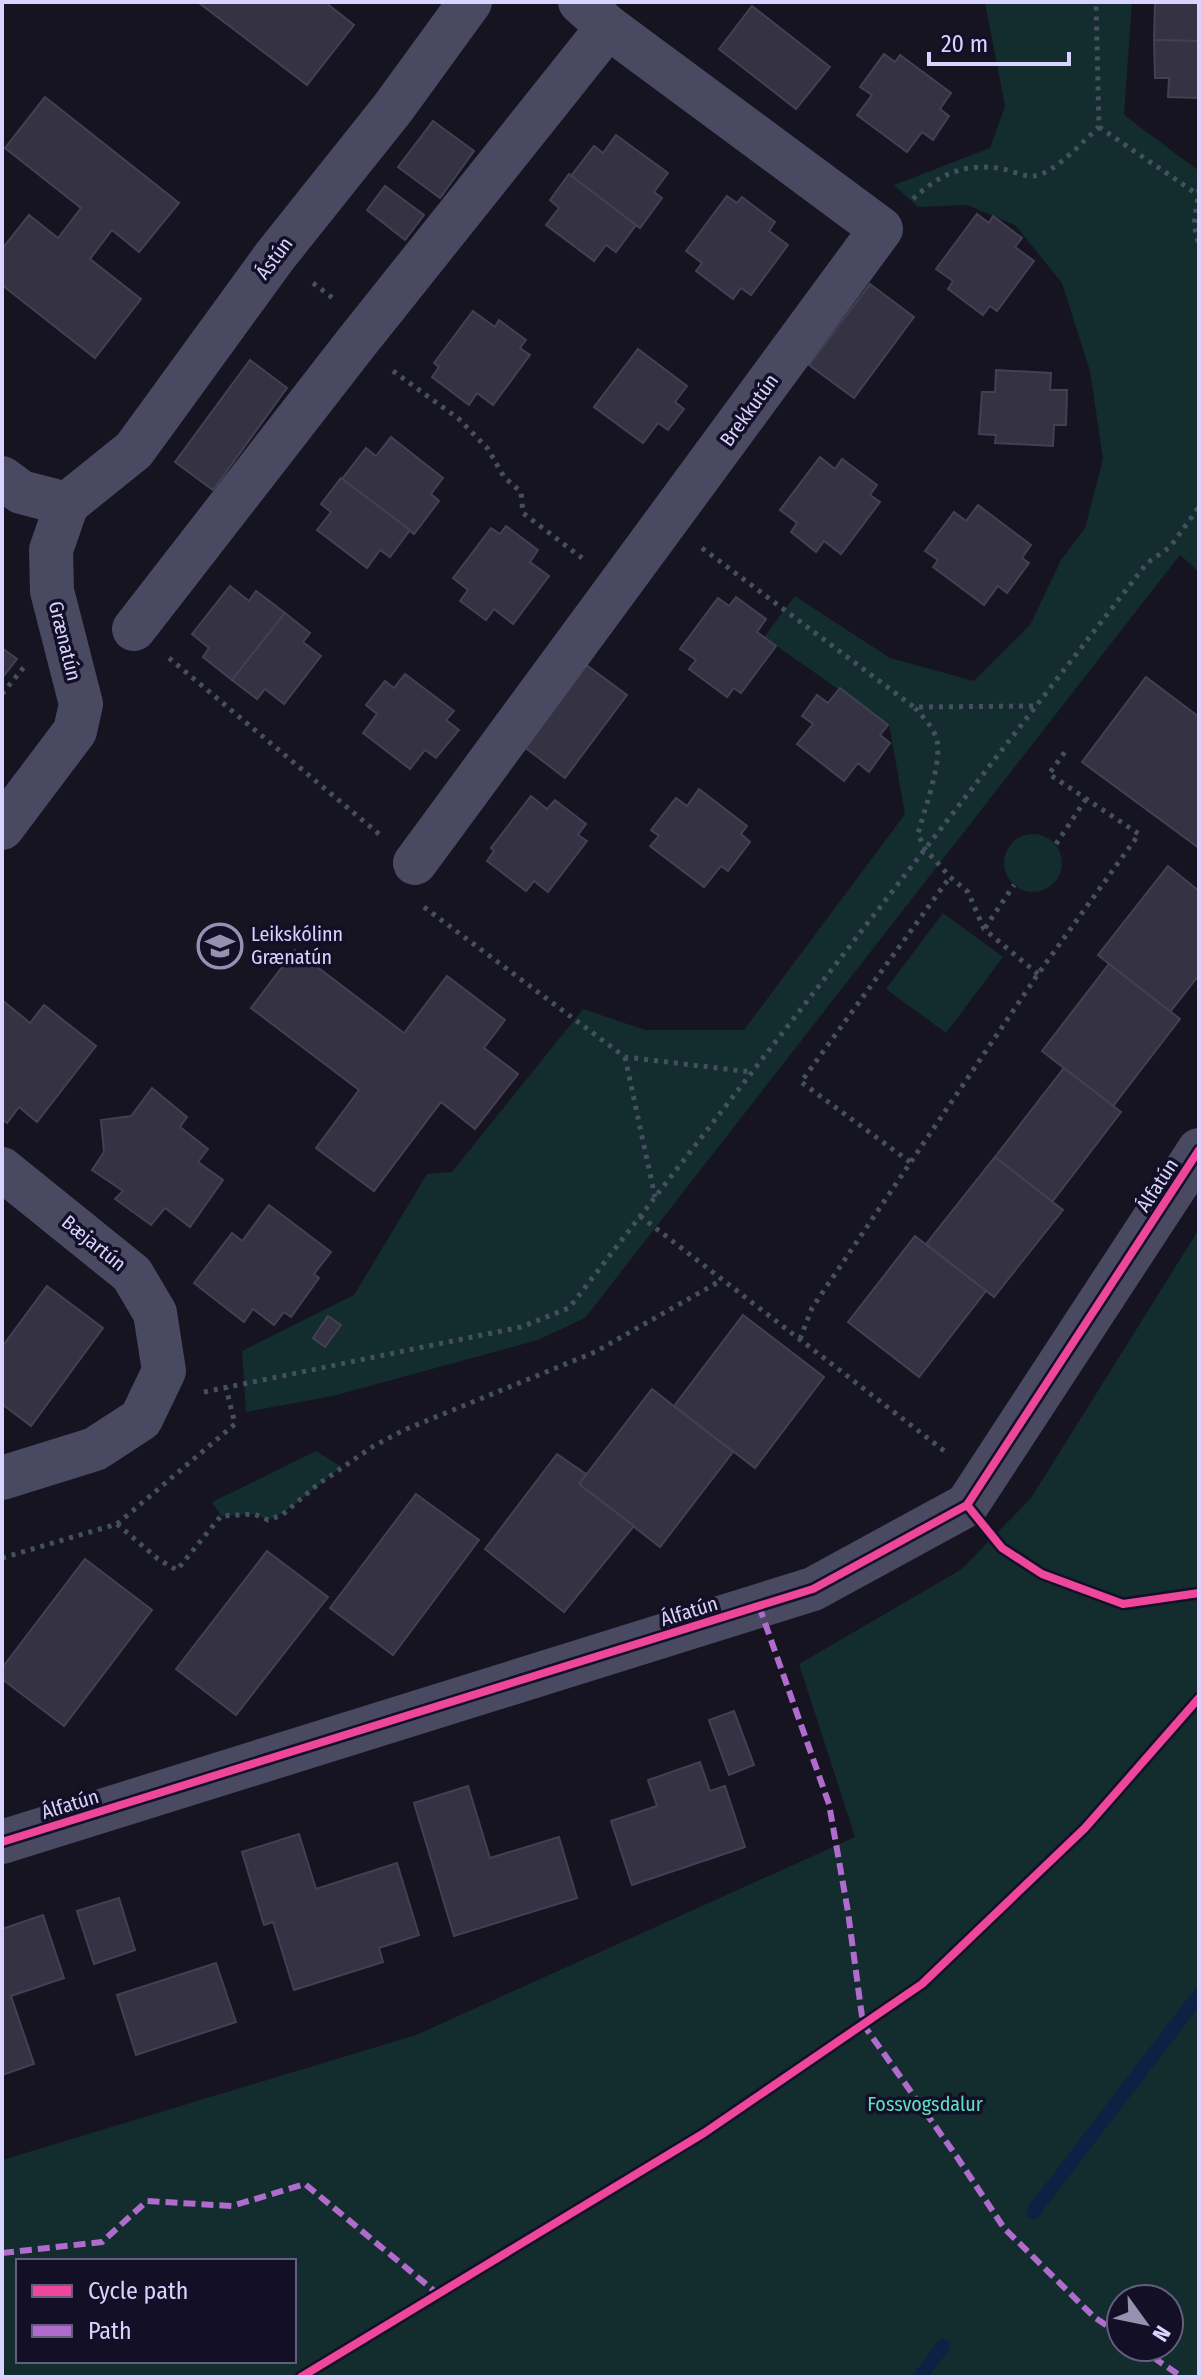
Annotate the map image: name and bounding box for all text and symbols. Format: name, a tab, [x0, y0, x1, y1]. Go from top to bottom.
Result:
scale bar	[929, 16, 1069, 66]
text: 20 m	[941, 30, 988, 58]
street label: Ástún	[250, 232, 298, 284]
street label: Brekkutún	[715, 369, 783, 451]
street label: Grænatún	[44, 599, 86, 683]
school or university icon: Leikskólinn Grænatún	[196, 922, 244, 970]
place label: Leikskólinn Grænatún	[251, 922, 343, 969]
street label: Álfatún	[1131, 1154, 1183, 1216]
street label: Bæjartún	[57, 1210, 131, 1276]
street label: Álfatún	[657, 1591, 721, 1631]
street label: Álfatún	[38, 1784, 102, 1824]
park label: Fossvogsdalur	[867, 2092, 983, 2116]
legend	[16, 2259, 296, 2363]
text: Cycle path	[88, 2277, 188, 2305]
north arrow	[1105, 2283, 1185, 2363]
text: Path	[88, 2317, 132, 2345]
text: N	[1146, 2321, 1176, 2347]

